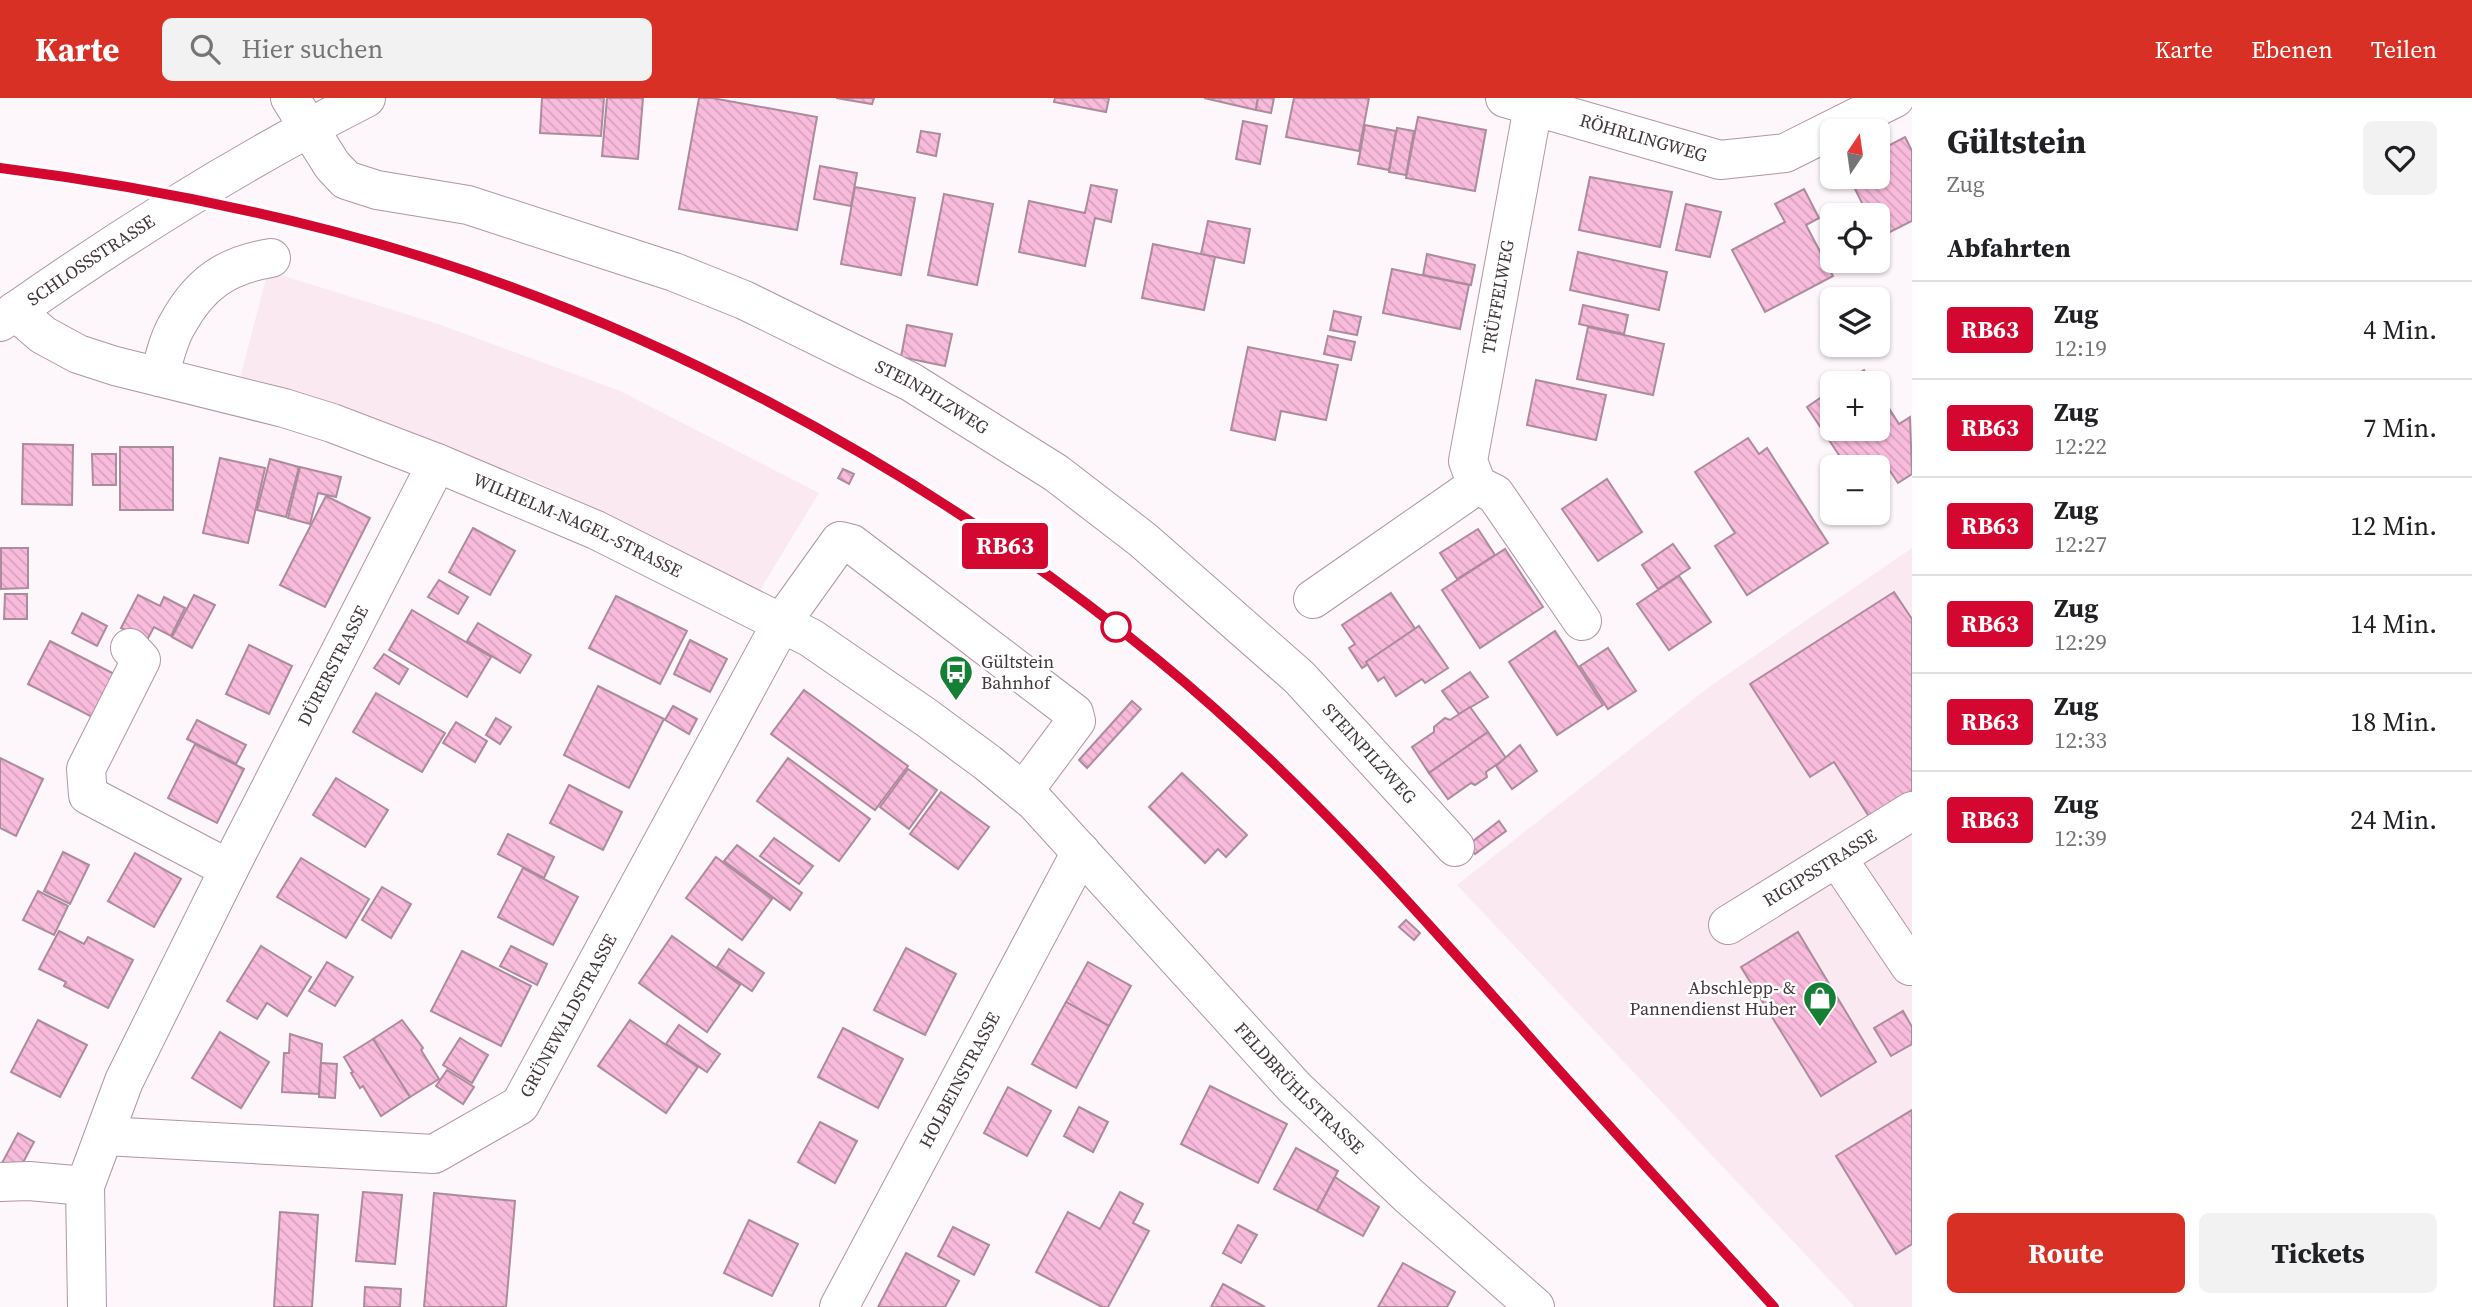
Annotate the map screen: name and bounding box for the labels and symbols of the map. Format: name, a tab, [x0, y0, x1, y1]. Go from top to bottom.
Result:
street label: RÖHRLINGWEG	[1577, 107, 1710, 168]
north arrow	[1820, 119, 1890, 189]
street label: SCHLOSSSTRASSE	[22, 208, 160, 311]
street label: TRÜFFELWEG	[1475, 238, 1520, 356]
street label: STEINPILZWEG	[871, 353, 994, 440]
street label: WILHELM-NAGEL-STRASSE	[469, 466, 687, 583]
line badge: RB63	[956, 523, 1054, 569]
street label: DÜRERSTRASSE	[291, 601, 374, 730]
unlabelled marker	[1101, 612, 1131, 642]
place label: Gültstein Bahnhof	[981, 649, 1054, 695]
bus stop icon: Gültstein Bahnhof	[937, 653, 975, 702]
street label: STEINPILZWEG	[1317, 698, 1422, 809]
street label: RIGIPSSTRASSE	[1758, 823, 1881, 912]
street label: GRÜNEWALDSTRASSE	[513, 929, 623, 1102]
place label: Abschlepp- & Pannendienst Huber	[1629, 975, 1796, 1021]
shop icon: Abschlepp- & Pannendienst Huber	[1801, 979, 1839, 1028]
street label: HOLBEINSTRASSE	[913, 1007, 1006, 1152]
street label: FELDBRÜHLSTRASSE	[1229, 1017, 1370, 1159]

